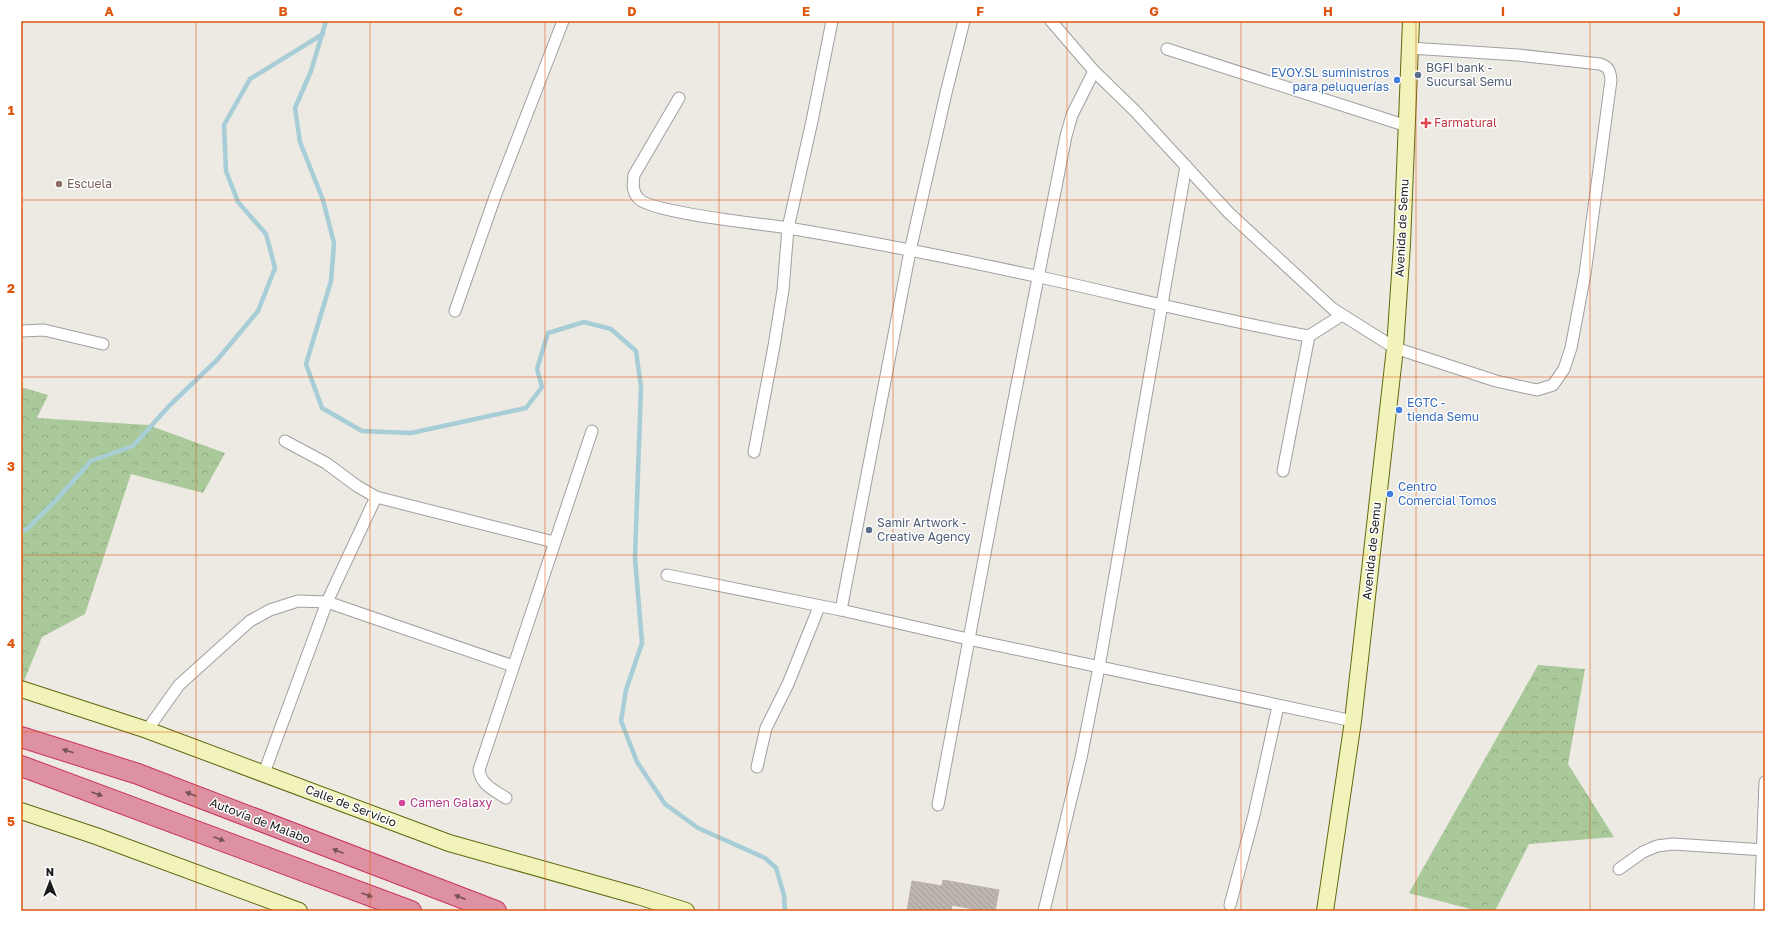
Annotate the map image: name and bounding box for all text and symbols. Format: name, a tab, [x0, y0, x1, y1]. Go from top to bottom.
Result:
text: A	[104, 3, 114, 19]
text: B	[278, 3, 288, 19]
text: C	[453, 3, 463, 19]
text: D	[627, 3, 637, 19]
text: E	[802, 3, 810, 19]
text: F	[976, 3, 984, 19]
text: G	[1149, 3, 1159, 19]
text: H	[1323, 3, 1333, 19]
text: I	[1501, 3, 1505, 19]
text: J	[1673, 3, 1681, 19]
place label: BGFI bank - Sucursal Semu	[1426, 60, 1512, 89]
place label: EVOY.SL suministros para peluquerías	[1271, 65, 1389, 94]
marker: BGFI bank - Sucursal Semu	[1413, 70, 1423, 80]
marker: EVOY.SL suministros para peluquerías	[1392, 75, 1402, 85]
text: 1	[8, 102, 15, 118]
place label: Farmatural	[1434, 115, 1497, 130]
marker: Farmatural	[1421, 118, 1431, 128]
place label: Escuela	[67, 176, 112, 191]
street label: Avenida de Semu	[1391, 178, 1412, 277]
marker: Escuela	[54, 179, 64, 189]
text: 2	[7, 280, 15, 296]
place label: EGTC - tienda Semu	[1407, 395, 1479, 424]
marker: EGTC - tienda Semu	[1394, 405, 1404, 415]
text: 3	[7, 458, 15, 474]
place label: Centro Comercial Tomos	[1398, 479, 1497, 508]
marker: Centro Comercial Tomos	[1385, 489, 1395, 499]
street label: Avenida de Semu	[1359, 501, 1384, 601]
place label: Samir Artwork - Creative Agency	[877, 515, 971, 544]
marker: Samir Artwork - Creative Agency	[864, 525, 874, 535]
text: 4	[7, 635, 15, 651]
one-way arrow	[62, 748, 74, 754]
street label: Calle de Servicio	[304, 781, 399, 830]
one-way arrow	[92, 791, 104, 797]
one-way arrow	[184, 791, 196, 797]
street label: Autovía de Malabo	[208, 795, 312, 847]
place label: Camen Galaxy	[410, 795, 492, 810]
marker: Camen Galaxy	[397, 798, 407, 808]
text: 5	[7, 813, 15, 829]
one-way arrow	[213, 837, 225, 843]
one-way arrow	[332, 847, 344, 853]
north arrow	[30, 862, 70, 902]
text: N	[46, 865, 54, 878]
one-way arrow	[361, 892, 373, 898]
one-way arrow	[453, 893, 465, 899]

